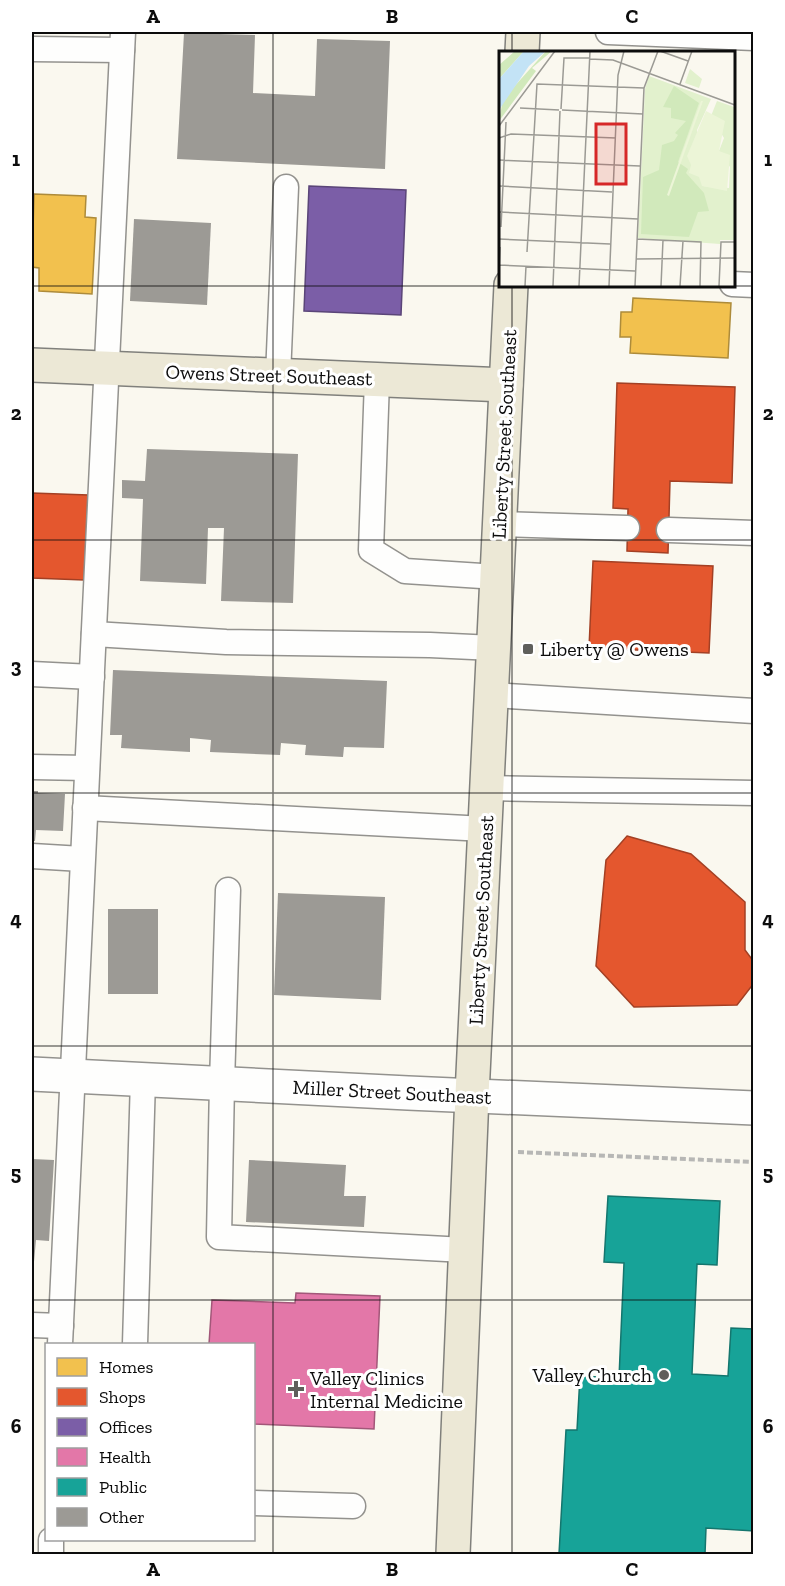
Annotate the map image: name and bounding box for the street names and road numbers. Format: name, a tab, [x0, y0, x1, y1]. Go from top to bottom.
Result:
street label: Liberty Street Southeast	[487, 328, 522, 539]
street label: Owens Street Southeast	[165, 359, 373, 391]
street label: Liberty Street Southeast	[464, 814, 499, 1025]
street label: Miller Street Southeast	[292, 1075, 493, 1109]

